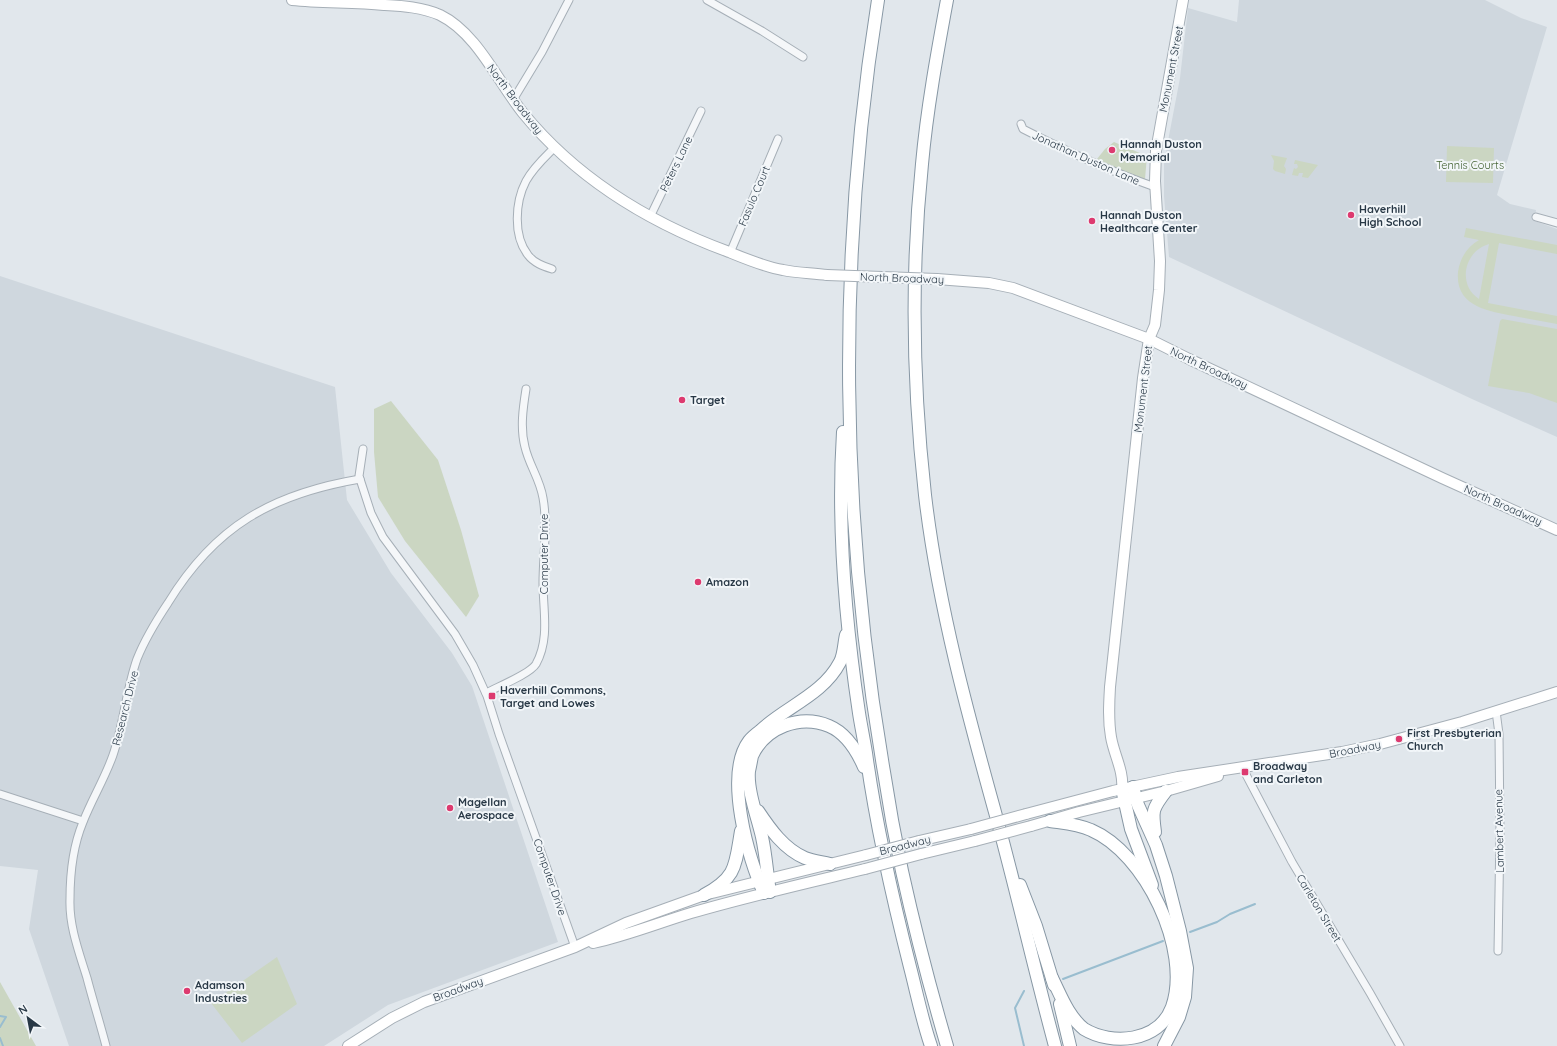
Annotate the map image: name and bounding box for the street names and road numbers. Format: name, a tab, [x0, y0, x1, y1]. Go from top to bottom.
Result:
street label: Monument Street	[1156, 24, 1186, 113]
street label: North Broadway	[484, 61, 546, 137]
street label: Jonathan Duston Lane	[1030, 128, 1142, 188]
street label: Peters Lane	[657, 134, 695, 194]
street label: Fasulo Court	[735, 163, 773, 228]
street label: North Broadway	[860, 270, 944, 286]
street label: Monument Street	[1131, 344, 1155, 433]
street label: North Broadway	[1168, 344, 1250, 392]
street label: North Broadway	[1462, 481, 1544, 529]
street label: Computer Drive	[537, 514, 551, 594]
street label: Research Drive	[109, 669, 141, 747]
street label: Broadway	[1328, 737, 1382, 761]
street label: Lambert Avenue	[1491, 789, 1507, 873]
street label: Broadway	[878, 832, 932, 858]
street label: Computer Drive	[530, 837, 570, 917]
street label: Carleton Street	[1293, 872, 1345, 945]
street label: Broadway	[431, 973, 485, 1005]

